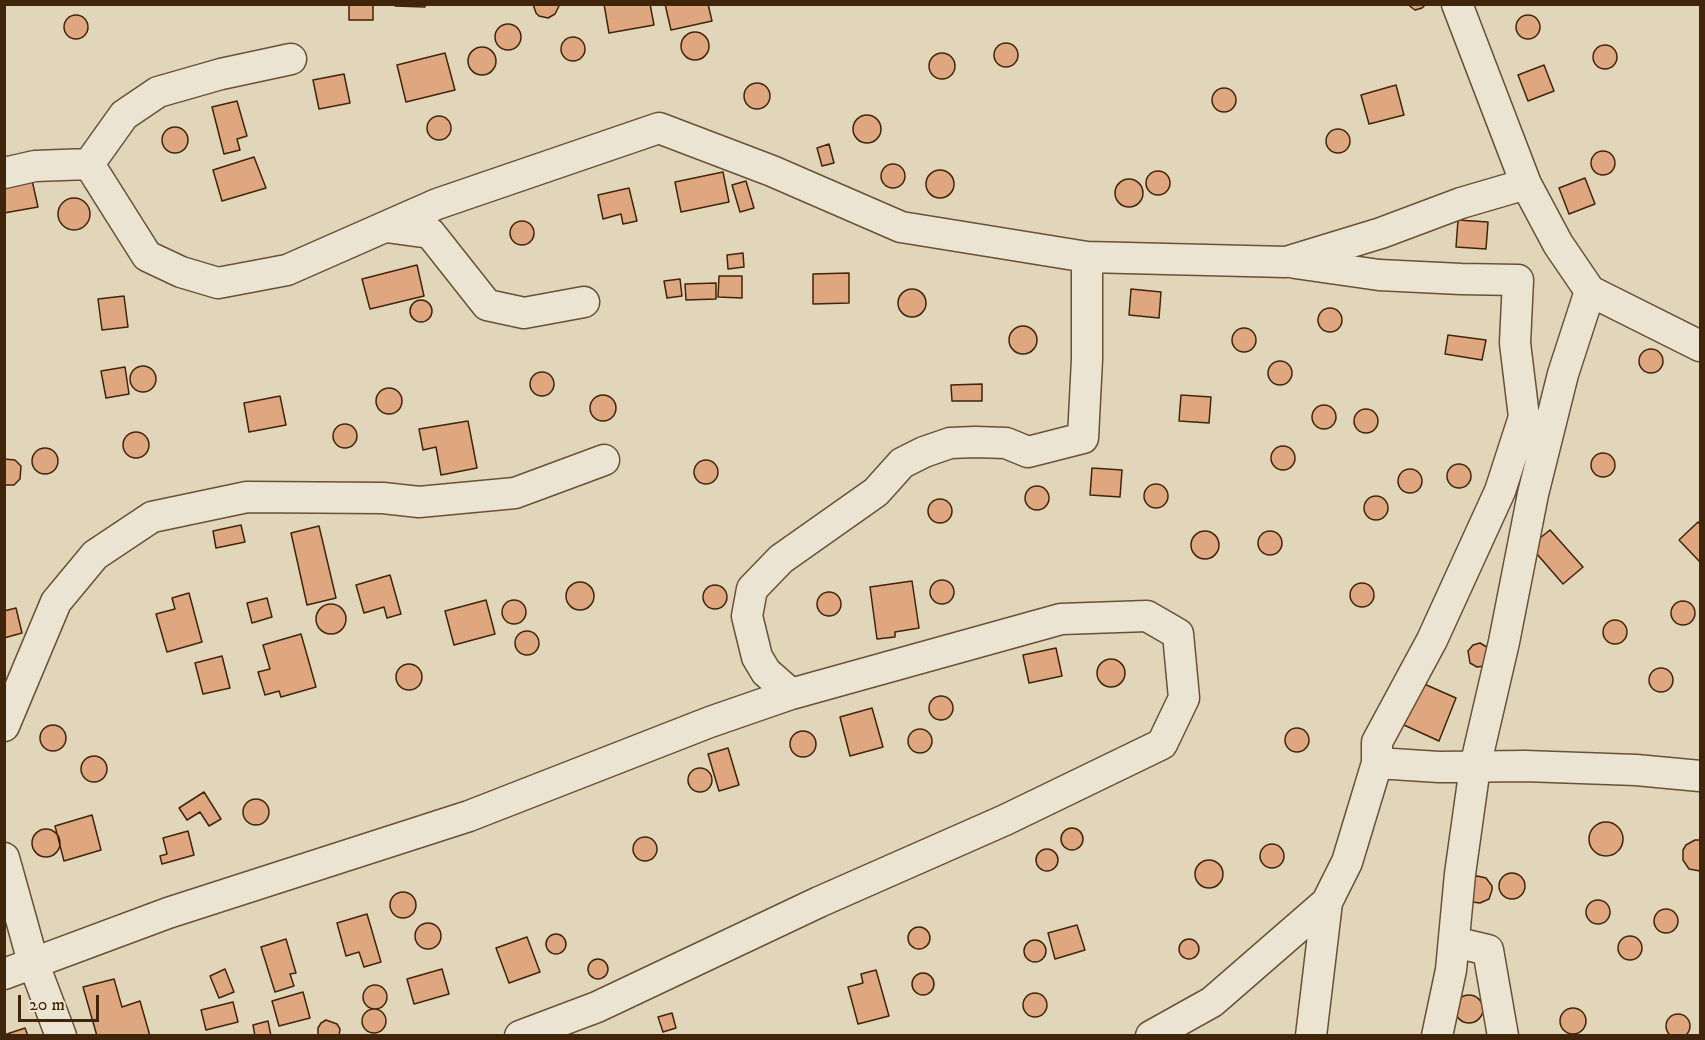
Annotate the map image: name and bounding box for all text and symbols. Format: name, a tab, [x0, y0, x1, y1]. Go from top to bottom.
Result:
scale bar	[21, 983, 102, 1021]
text: 20 m	[29, 994, 65, 1016]

